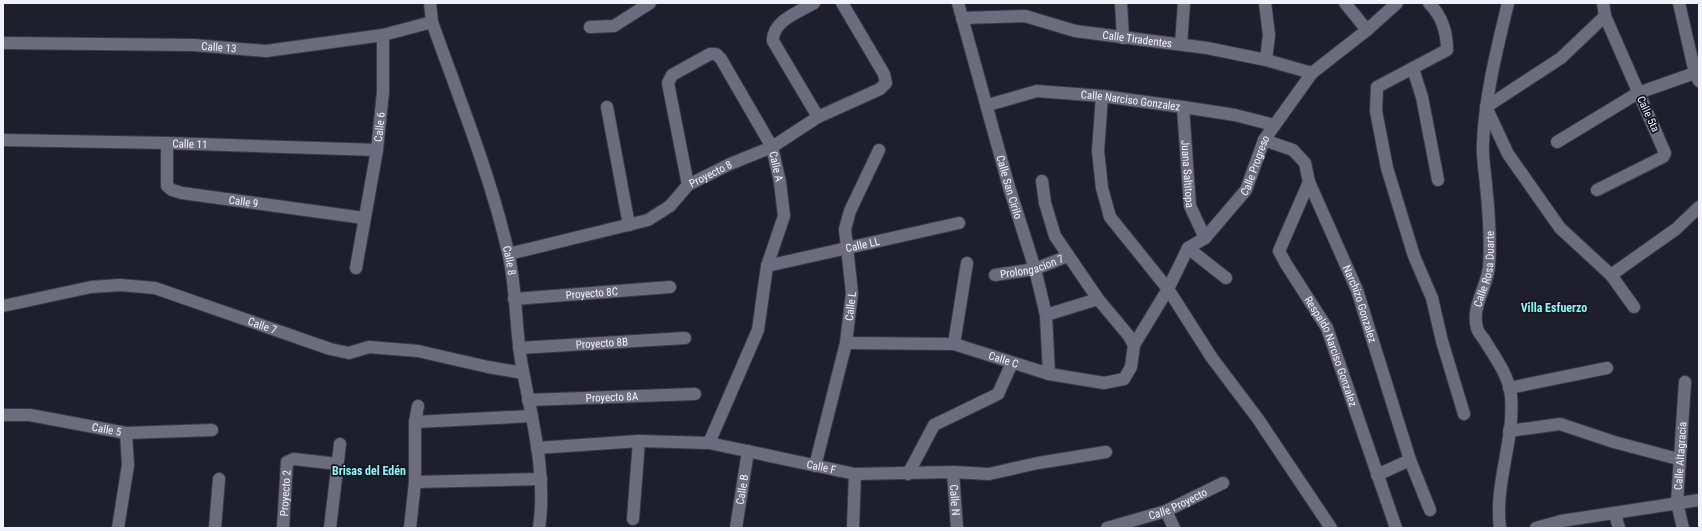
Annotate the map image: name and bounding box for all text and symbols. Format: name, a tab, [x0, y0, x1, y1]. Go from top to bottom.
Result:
street label: Calle Tiradentes	[1102, 28, 1173, 50]
street label: Calle 13	[201, 39, 237, 55]
street label: Calle Narciso Gonzalez	[1080, 88, 1181, 113]
street label: Calle 5ta	[1634, 94, 1662, 134]
street label: Calle 6	[371, 112, 387, 142]
street label: Calle Progreso	[1237, 132, 1272, 198]
street label: Calle 11	[172, 137, 208, 151]
street label: Juana Saltitopa	[1179, 140, 1197, 208]
street label: Calle A	[767, 150, 786, 183]
street label: Calle San Cirilo	[994, 154, 1025, 221]
street label: Proyecto 8	[687, 158, 734, 190]
street label: Calle 9	[228, 193, 259, 210]
street label: Calle Rosa Duarte	[1471, 231, 1496, 308]
street label: Calle LL	[844, 234, 881, 255]
street label: Calle 8	[500, 244, 519, 276]
street label: Prolongacion 7	[999, 252, 1066, 281]
street label: Narchizo Gonzalez	[1340, 263, 1380, 344]
street label: Proyecto 8C	[565, 285, 618, 302]
street label: Calle L	[842, 291, 859, 322]
street label: Respaldo Narciso Gonzalez	[1302, 294, 1360, 408]
district label: Villa Esfuerzo	[1521, 301, 1587, 315]
street label: Calle 7	[246, 314, 279, 336]
street label: Proyecto 8B	[575, 335, 628, 351]
street label: Calle C	[987, 349, 1020, 370]
street label: Proyecto 8A	[585, 390, 639, 404]
street label: Calle 5	[91, 420, 122, 439]
street label: Calle Altagracia	[1671, 421, 1689, 490]
street label: Calle F	[805, 457, 837, 476]
district label: Brisas del Edén	[332, 464, 406, 478]
street label: Proyecto 2	[277, 470, 293, 517]
street label: Calle B	[733, 473, 751, 505]
street label: Calle N	[947, 484, 963, 516]
street label: Calle Proyecto	[1147, 485, 1210, 522]

